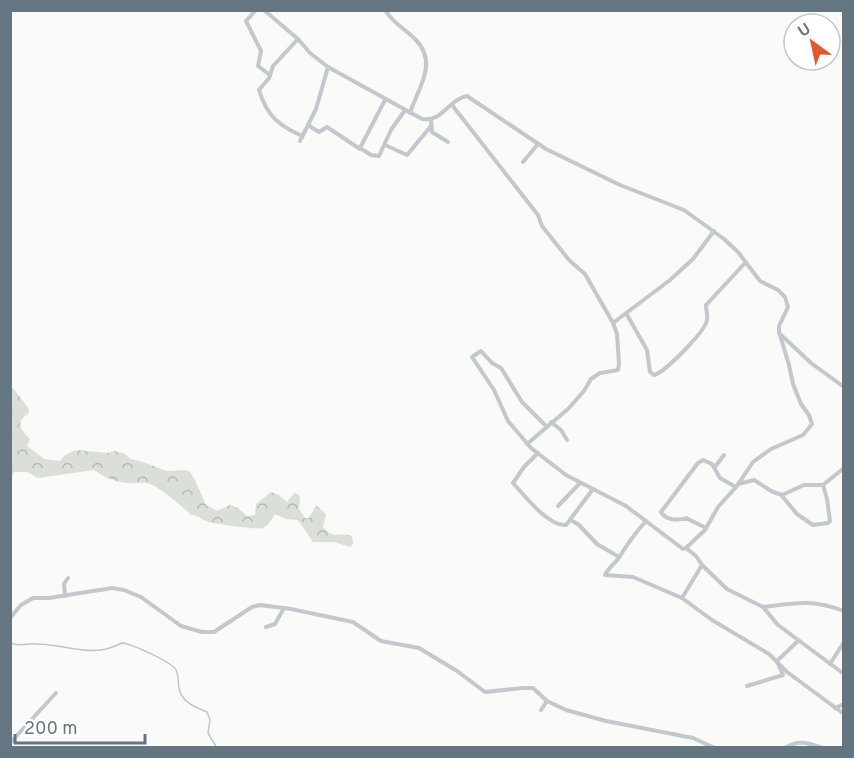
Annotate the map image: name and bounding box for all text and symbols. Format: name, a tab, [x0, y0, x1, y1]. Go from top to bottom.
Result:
north arrow	[782, 12, 842, 72]
text: U	[795, 20, 815, 43]
scale bar	[15, 707, 146, 745]
text: 200 m	[24, 718, 77, 741]

